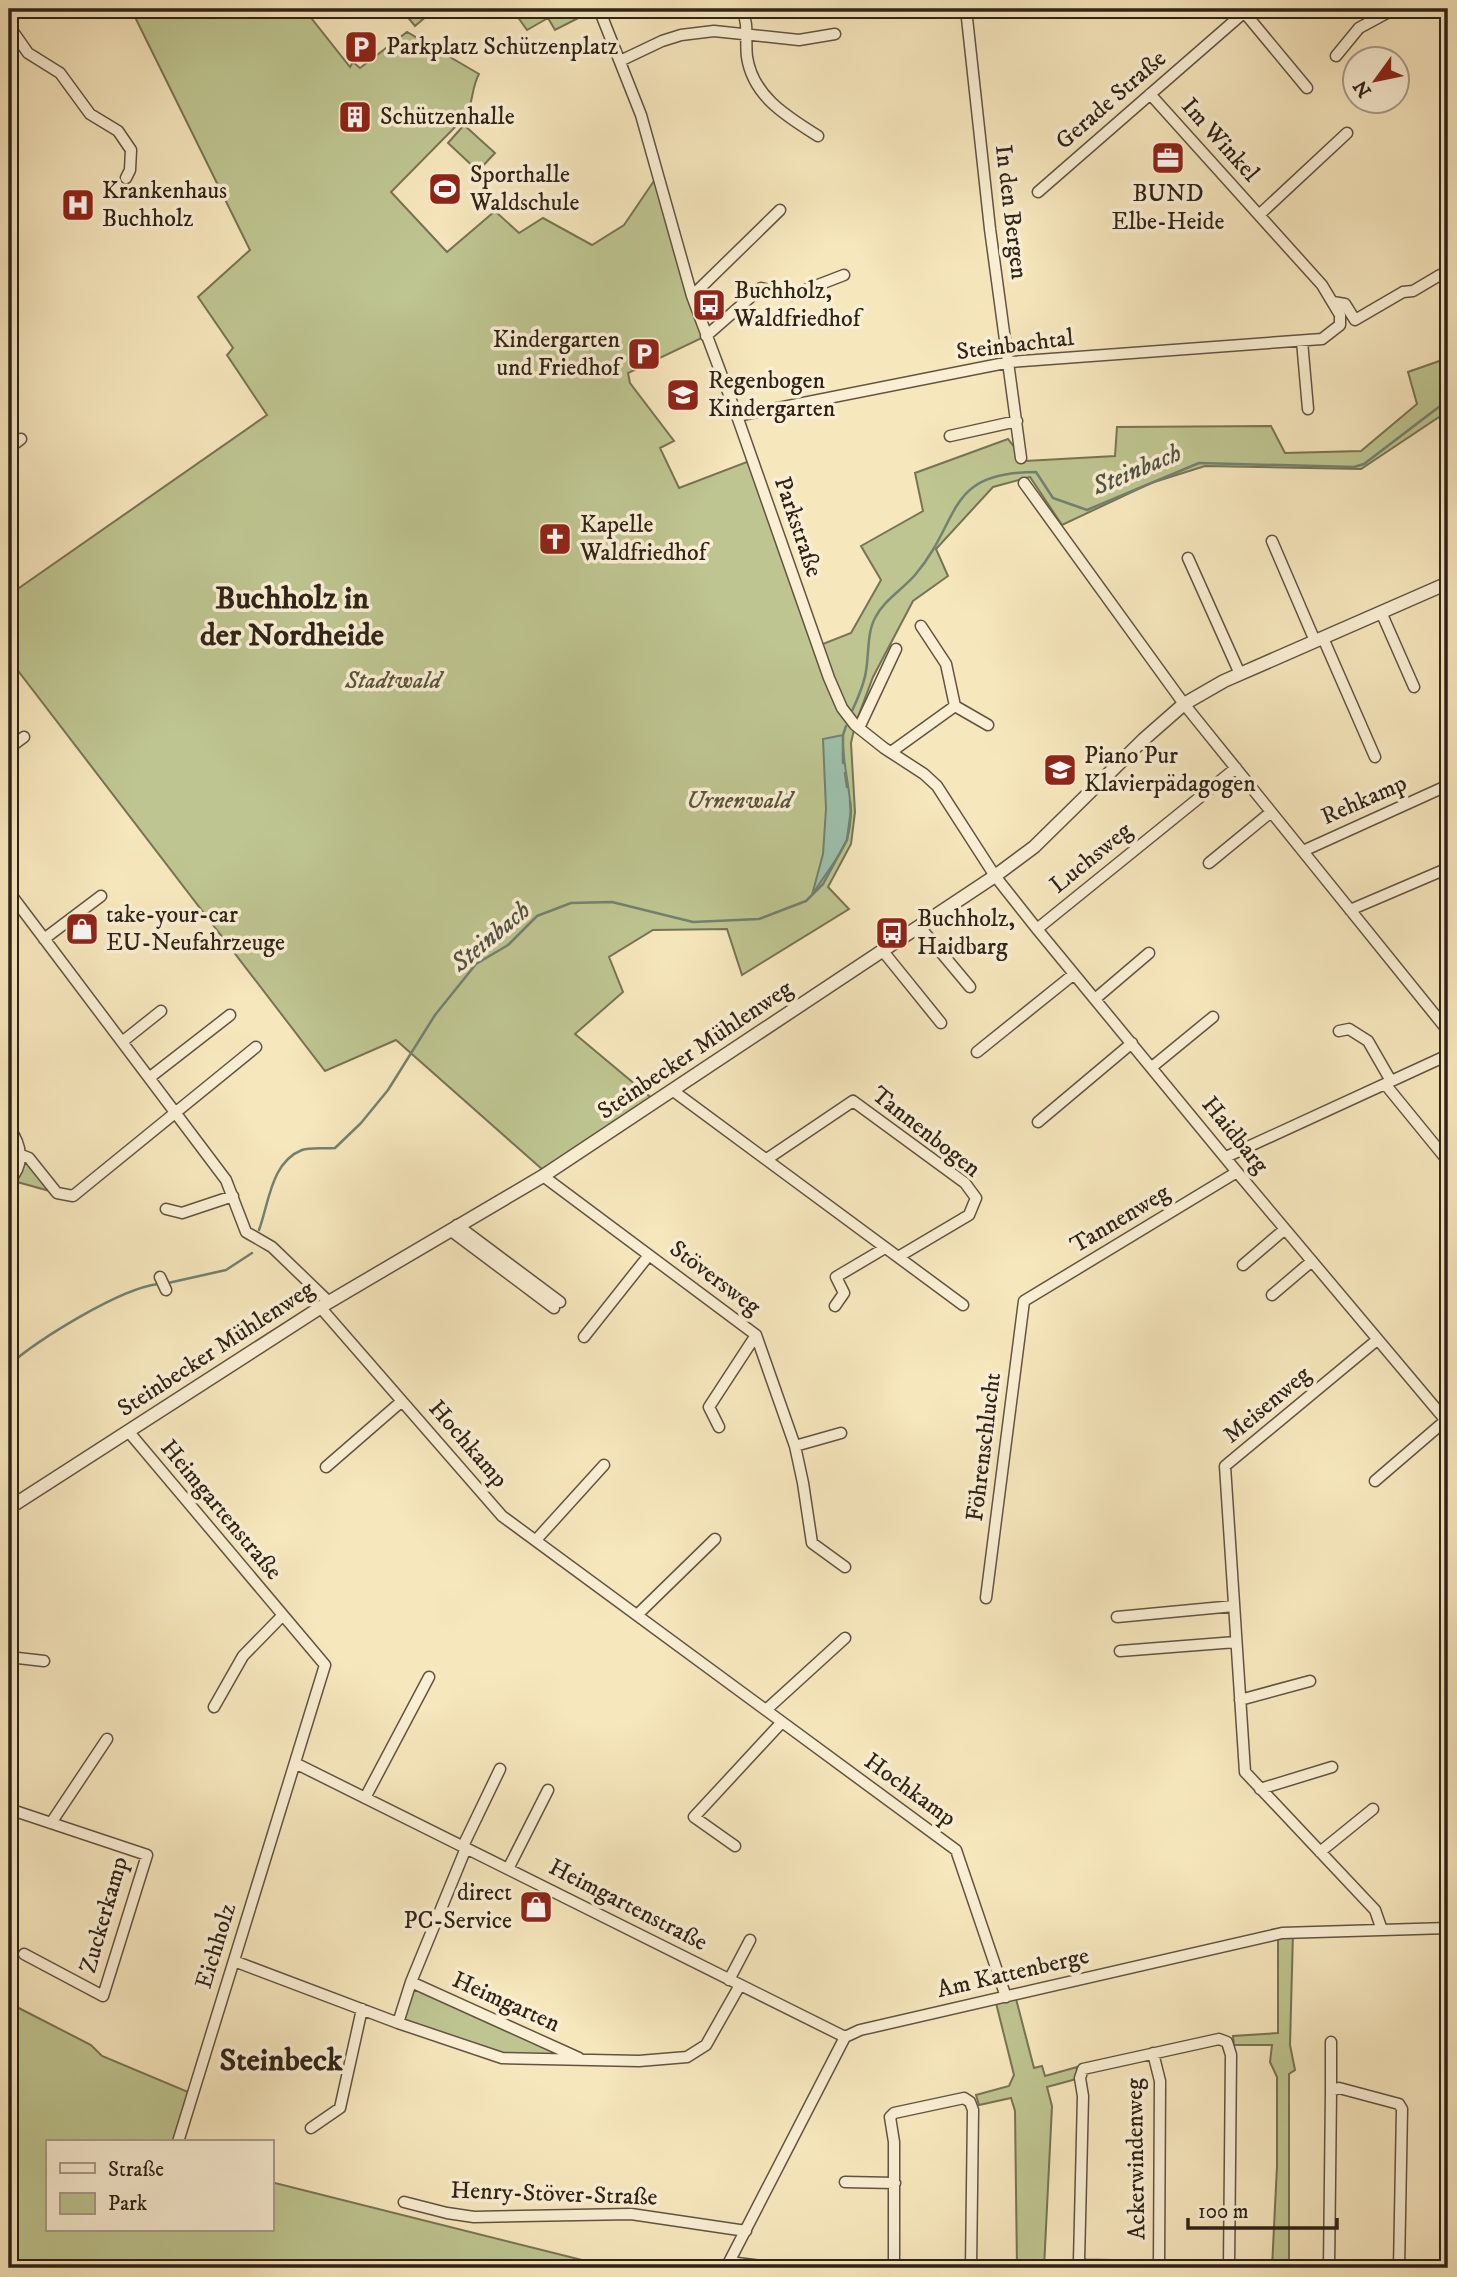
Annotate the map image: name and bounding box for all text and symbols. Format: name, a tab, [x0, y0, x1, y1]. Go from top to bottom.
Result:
parking icon: Parkplatz Schützenplatz	[342, 28, 380, 66]
place label: Parkplatz Schützenplatz	[386, 32, 619, 62]
street label: Gerade Straße	[1050, 44, 1172, 156]
north arrow	[1342, 46, 1412, 116]
text: N	[1349, 75, 1377, 101]
street label: Im Winkel	[1175, 92, 1266, 189]
building icon: Schützenhalle	[336, 98, 374, 136]
place label: Schützenhalle	[380, 102, 515, 132]
office icon: BUND Elbe-Heide	[1149, 139, 1187, 177]
street label: In den Bergen	[988, 143, 1034, 281]
place label: Sporthalle Waldschule	[469, 160, 579, 218]
sports icon: Sporthalle Waldschule	[426, 170, 464, 208]
place label: Krankenhaus Buchholz	[102, 176, 227, 234]
place label: BUND Elbe-Heide	[1112, 179, 1225, 237]
hospital icon: Krankenhaus Buchholz	[59, 186, 97, 224]
place label: Buchholz, Waldfriedhof	[733, 276, 864, 334]
bus stop icon: Buchholz, Waldfriedhof	[690, 286, 728, 324]
street label: Steinbachtal	[954, 323, 1076, 367]
place label: Kindergarten und Friedhof	[493, 325, 623, 383]
parking icon: Kindergarten und Friedhof	[625, 335, 663, 373]
place label: Regenbogen Kindergarten	[708, 366, 836, 424]
school or university icon: Regenbogen Kindergarten	[664, 376, 702, 414]
water label: Steinbach	[1086, 436, 1187, 504]
street label: Parkstraße	[767, 473, 829, 581]
place label: Kapelle Waldfriedhof	[579, 510, 710, 568]
church icon: Kapelle Waldfriedhof	[536, 520, 574, 558]
district label: Buchholz in der Nordheide	[200, 579, 384, 656]
park label: Stadtwald	[344, 666, 445, 696]
place label: Piano Pur Klavierpädagogen	[1084, 741, 1256, 799]
school or university icon: Piano Pur Klavierpädagogen	[1041, 751, 1079, 789]
street label: Rehkamp	[1317, 768, 1411, 832]
park label: Urnenwald	[686, 786, 795, 816]
street label: Luchsweg	[1044, 816, 1138, 900]
water label: Steinbach	[444, 894, 538, 980]
place label: take-your-car EU-Neufahrzeuge	[106, 900, 285, 958]
place label: Buchholz, Haidbarg	[917, 904, 1015, 962]
shop icon: take-your-car EU-Neufahrzeuge	[63, 910, 101, 948]
bus stop icon: Buchholz, Haidbarg	[873, 914, 911, 952]
street label: Steinbecker Mühlenweg	[592, 974, 798, 1126]
street label: Tannenbogen	[865, 1080, 987, 1184]
street label: Haidbarg	[1195, 1090, 1275, 1180]
street label: Tannenweg	[1065, 1178, 1175, 1260]
street label: Stöversweg	[664, 1234, 767, 1322]
street label: Steinbecker Mühlenweg	[112, 1274, 320, 1424]
street label: Meisenweg	[1217, 1360, 1317, 1450]
street label: Föhrenschlucht	[960, 1371, 1008, 1523]
street label: Hochkamp	[422, 1394, 514, 1494]
street label: Heimgartenstraße	[154, 1434, 289, 1586]
street label: Hochkamp	[858, 1747, 962, 1833]
street label: Heimgartenstraße	[544, 1852, 712, 1958]
street label: Zuckerkamp	[73, 1853, 135, 1977]
place label: direct PC-Service	[404, 1878, 512, 1936]
shop icon: direct PC-Service	[517, 1888, 555, 1926]
street label: Eichholz	[189, 1899, 243, 1992]
street label: Am Kattenberge	[934, 1941, 1092, 2005]
street label: Heimgarten	[447, 1965, 565, 2039]
district label: Steinbeck	[219, 2041, 344, 2081]
street label: Ackerwindenweg	[1120, 2078, 1152, 2240]
legend	[46, 2140, 273, 2232]
text: Straße	[108, 2157, 164, 2183]
street label: Henry-Stöver-Straße	[450, 2175, 658, 2213]
scale bar	[1188, 2186, 1336, 2230]
text: Park	[108, 2191, 148, 2217]
text: 100 m	[1198, 2199, 1249, 2225]

